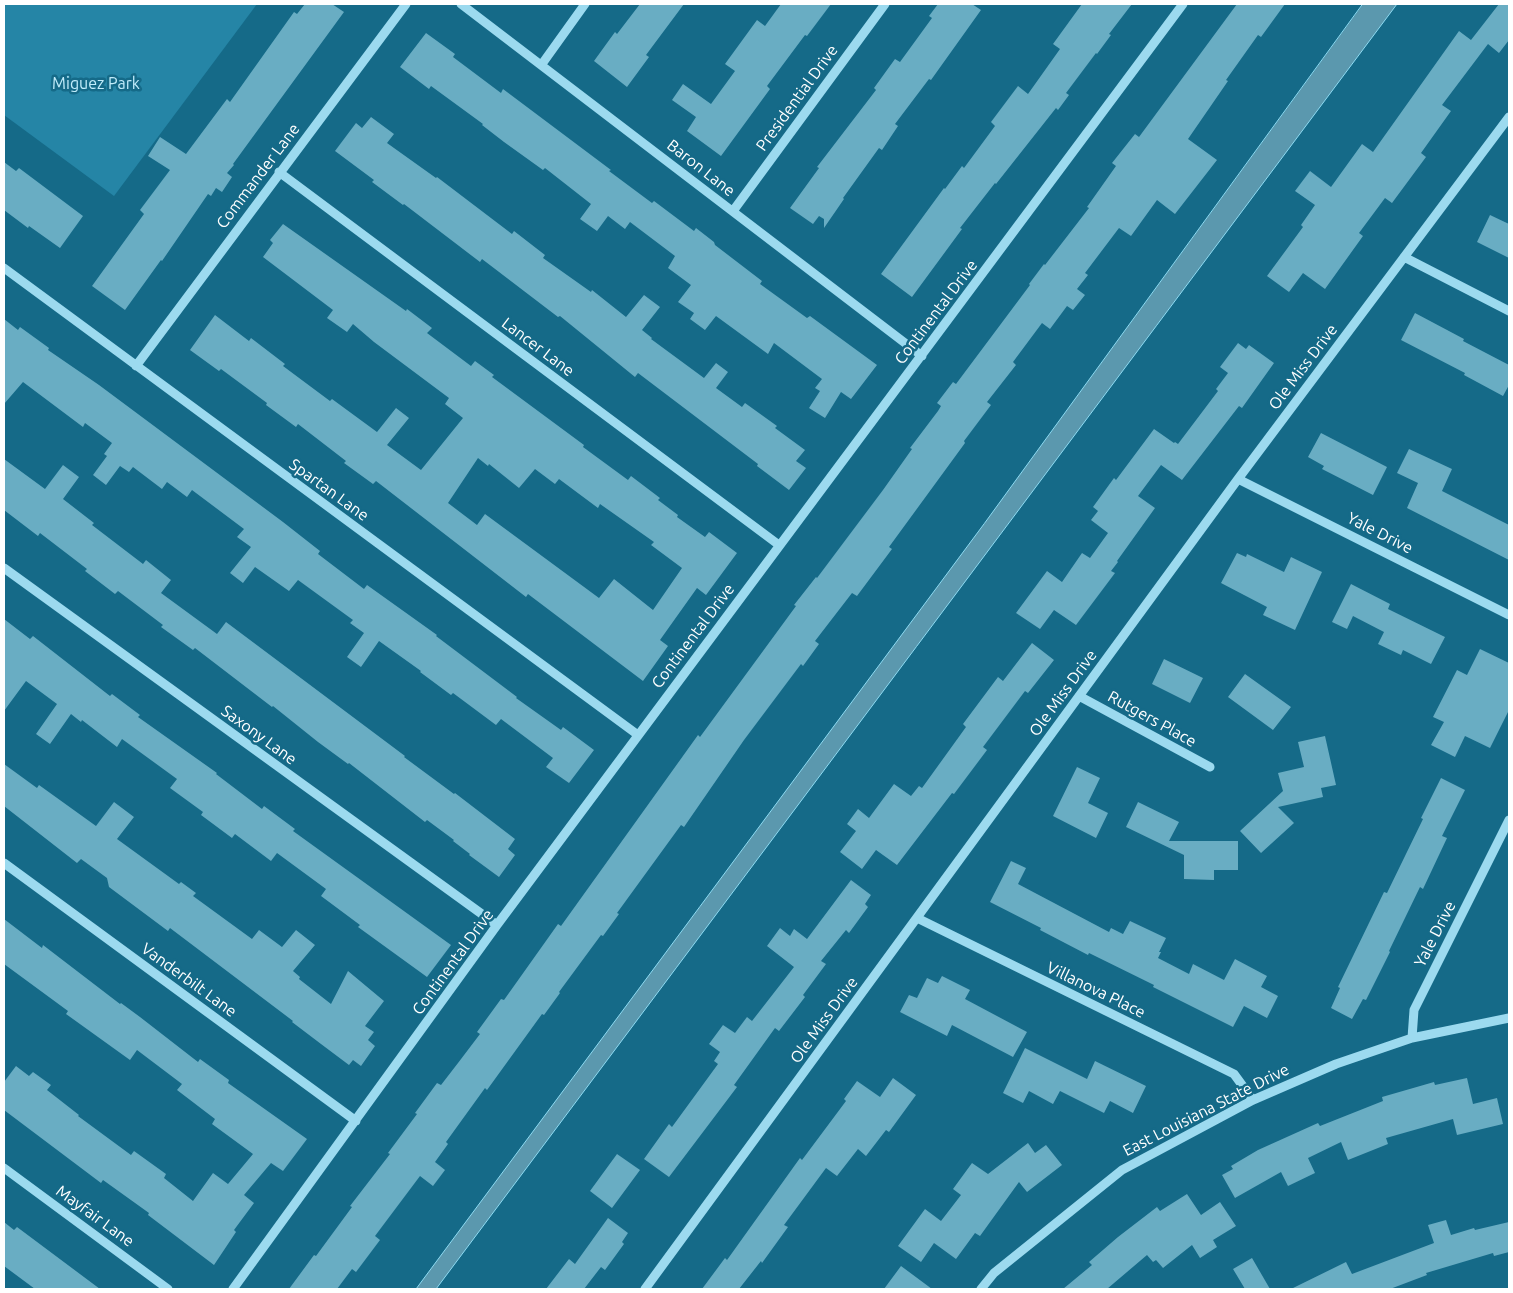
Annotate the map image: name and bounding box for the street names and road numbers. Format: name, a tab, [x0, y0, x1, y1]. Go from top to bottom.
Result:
street label: Presidential Drive	[752, 41, 842, 155]
street label: Commander Lane	[212, 120, 304, 232]
street label: Baron Lane	[663, 136, 739, 200]
street label: Continental Drive	[891, 256, 981, 368]
street label: Lancer Lane	[498, 314, 578, 380]
street label: Ole Miss Drive	[1265, 320, 1341, 414]
street label: Spartan Lane	[285, 455, 373, 525]
street label: Yale Drive	[1344, 508, 1416, 558]
street label: Continental Drive	[648, 580, 738, 692]
street label: Ole Miss Drive	[1025, 646, 1101, 740]
street label: Rutgers Place	[1104, 687, 1200, 751]
street label: Saxony Lane	[218, 701, 300, 769]
street label: Yale Drive	[1410, 898, 1460, 970]
street label: Continental Drive	[408, 905, 498, 1019]
street label: Vanderbilt Lane	[138, 939, 240, 1021]
street label: Villanova Place	[1043, 958, 1149, 1022]
street label: Ole Miss Drive	[786, 973, 862, 1067]
street label: East Louisiana State Drive	[1120, 1060, 1292, 1160]
street label: Mayfair Lane	[52, 1181, 138, 1251]

